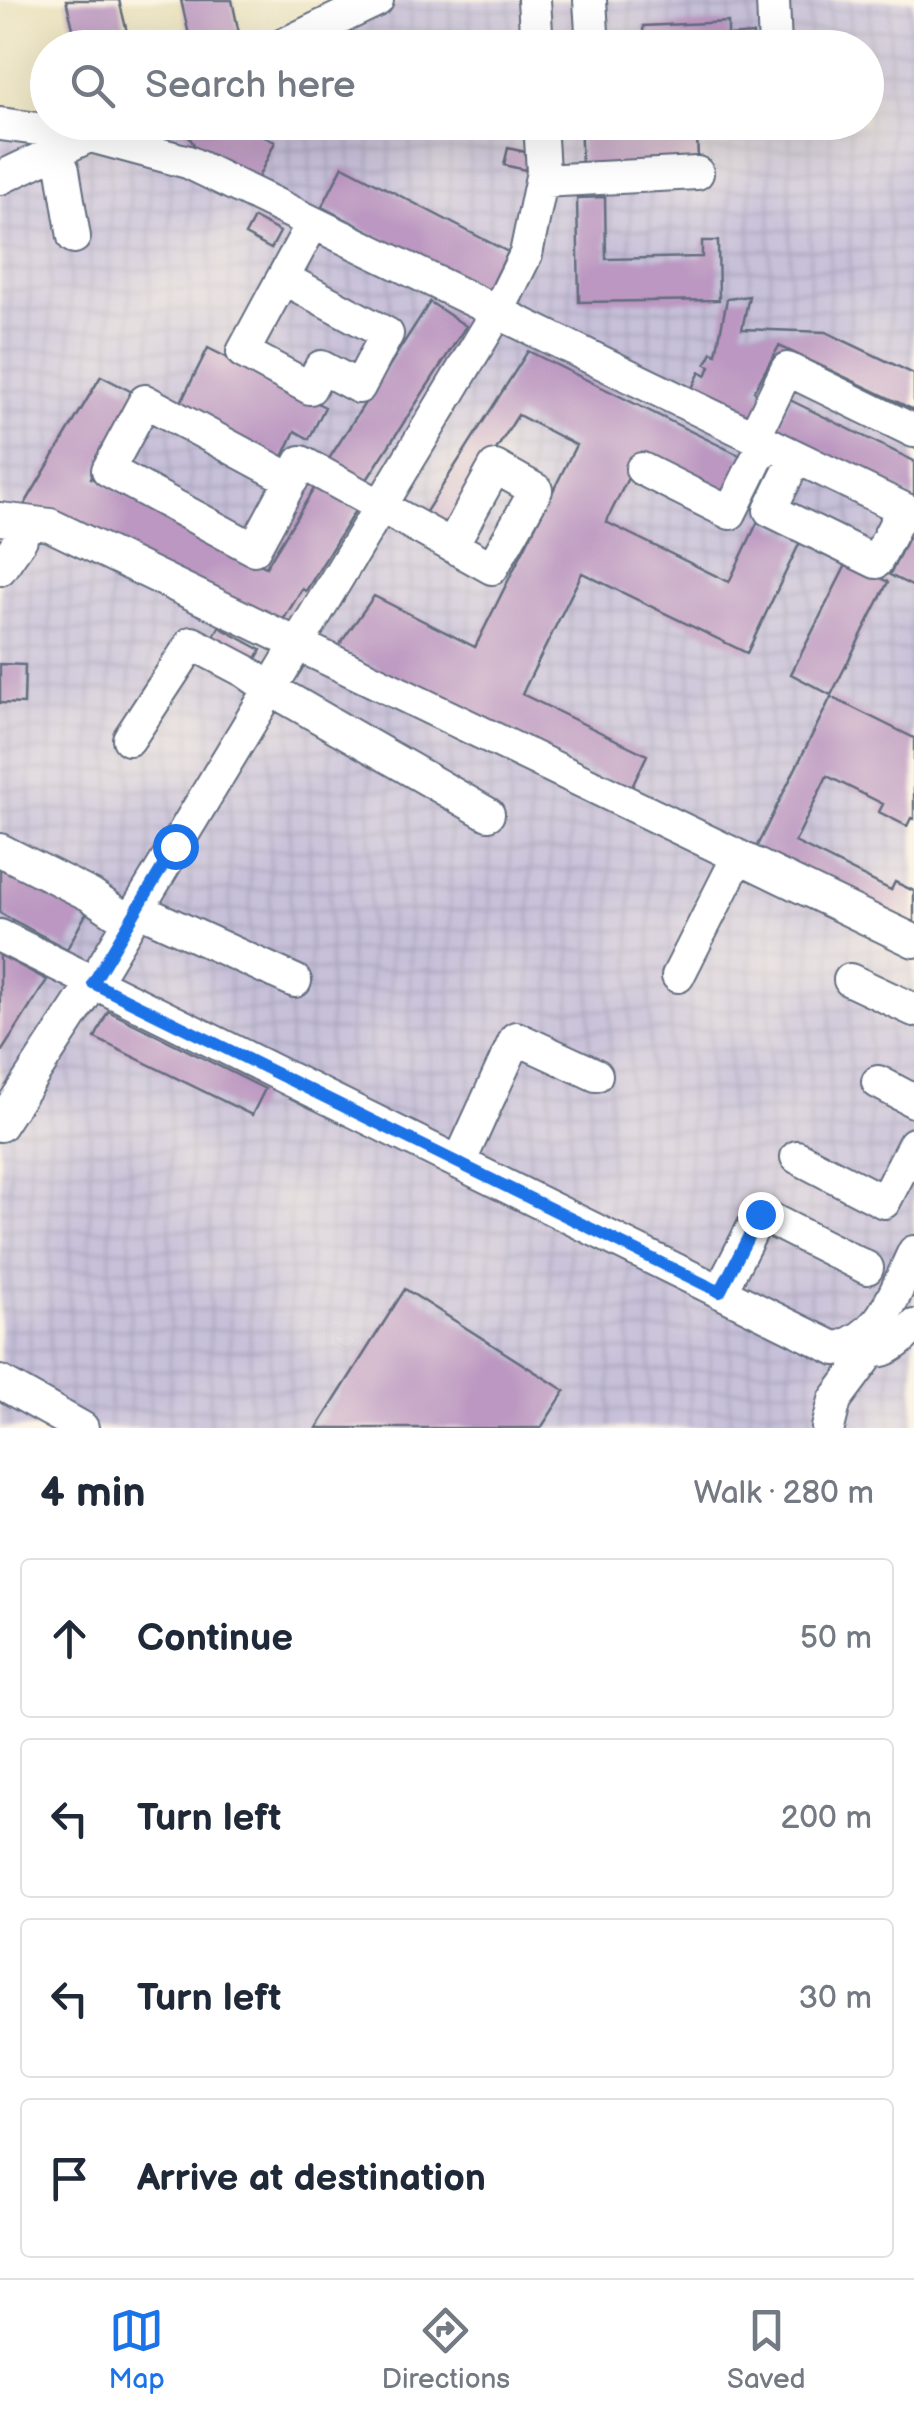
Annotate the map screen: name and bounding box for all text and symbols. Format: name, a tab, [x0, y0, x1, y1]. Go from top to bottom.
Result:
search box	[30, 30, 884, 140]
icon: search	[65, 58, 120, 113]
text: Search here	[145, 63, 356, 108]
route start	[153, 824, 199, 870]
route end	[738, 1192, 784, 1238]
text: 4 min	[40, 1468, 146, 1519]
text: Walk · 280 m	[693, 1474, 874, 1513]
icon: ahead	[42, 1611, 97, 1666]
text: Continue	[137, 1616, 293, 1661]
text: 50 m	[800, 1619, 872, 1658]
icon: left	[42, 1791, 97, 1846]
text: Turn left	[137, 1796, 281, 1841]
text: 200 m	[780, 1799, 872, 1838]
icon: left	[42, 1971, 97, 2026]
text: Turn left	[137, 1976, 281, 2021]
text: 30 m	[798, 1979, 872, 2018]
icon: arrive	[42, 2151, 97, 2206]
text: Arrive at destination	[137, 2156, 486, 2201]
tab: Map	[108, 2303, 165, 2396]
tab: Directions	[381, 2303, 510, 2396]
tab: Saved	[727, 2303, 806, 2396]

